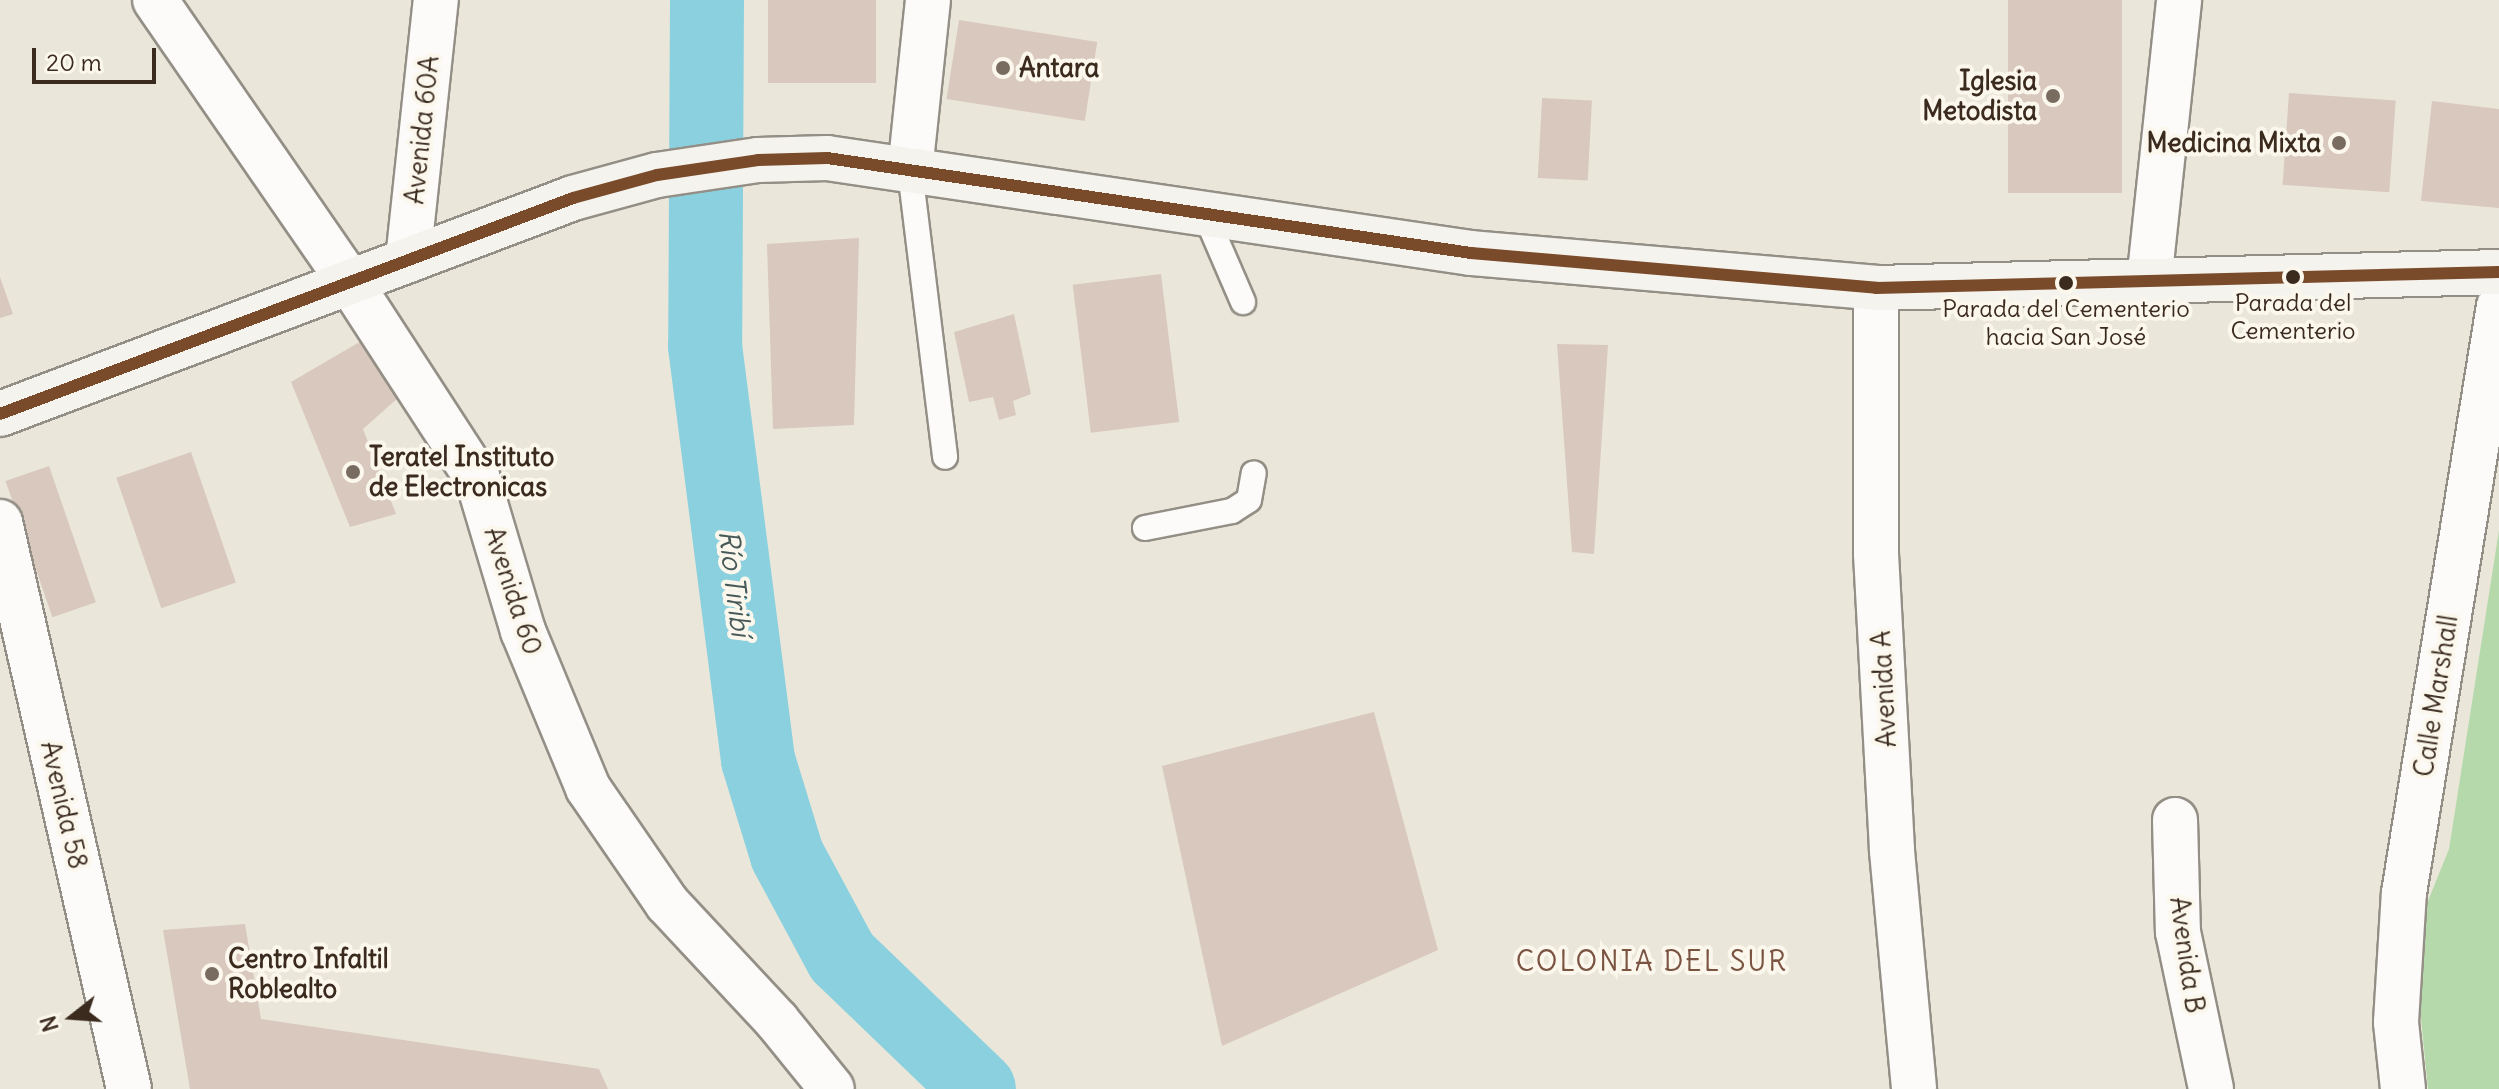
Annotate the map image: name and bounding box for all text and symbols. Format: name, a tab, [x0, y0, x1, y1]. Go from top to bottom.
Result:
scale bar	[36, 32, 160, 82]
text: 20 m	[46, 47, 102, 77]
place label: Antara	[1019, 52, 1099, 84]
street label: Avenida 60A	[399, 54, 445, 206]
marker: Antara	[994, 59, 1012, 77]
place label: Iglesia Metodista	[1922, 65, 2037, 126]
marker: Iglesia Metodista	[2044, 87, 2062, 105]
place label: Medicina Mixta	[2147, 127, 2321, 159]
marker: Medicina Mixta	[2328, 132, 2350, 154]
marker: Parada del Cementerio	[2285, 269, 2301, 285]
marker: Parada del Cementerio hacia San José	[2058, 275, 2074, 291]
place label: Parada del Cementerio	[2230, 289, 2356, 345]
place label: Parada del Cementerio hacia San José	[1942, 295, 2190, 351]
place label: Teratel Instituto de Electronicas	[369, 441, 554, 502]
marker: Teratel Instituto de Electronicas	[344, 463, 362, 481]
street label: Avenida 60	[478, 523, 548, 659]
water label: Río Tiribí	[712, 528, 758, 638]
street label: Calle Marshall	[2408, 613, 2464, 779]
street label: Avenida A	[1865, 630, 1903, 748]
street label: Avenida 58	[34, 738, 94, 872]
street label: Avenida B	[2163, 895, 2211, 1015]
place label: Centro Infaltil Roblealto	[228, 943, 388, 1004]
district label: COLONIA DEL SUR	[1516, 944, 1788, 978]
marker: Centro Infaltil Roblealto	[203, 965, 221, 983]
north arrow	[32, 977, 112, 1057]
text: N	[33, 1013, 65, 1035]

